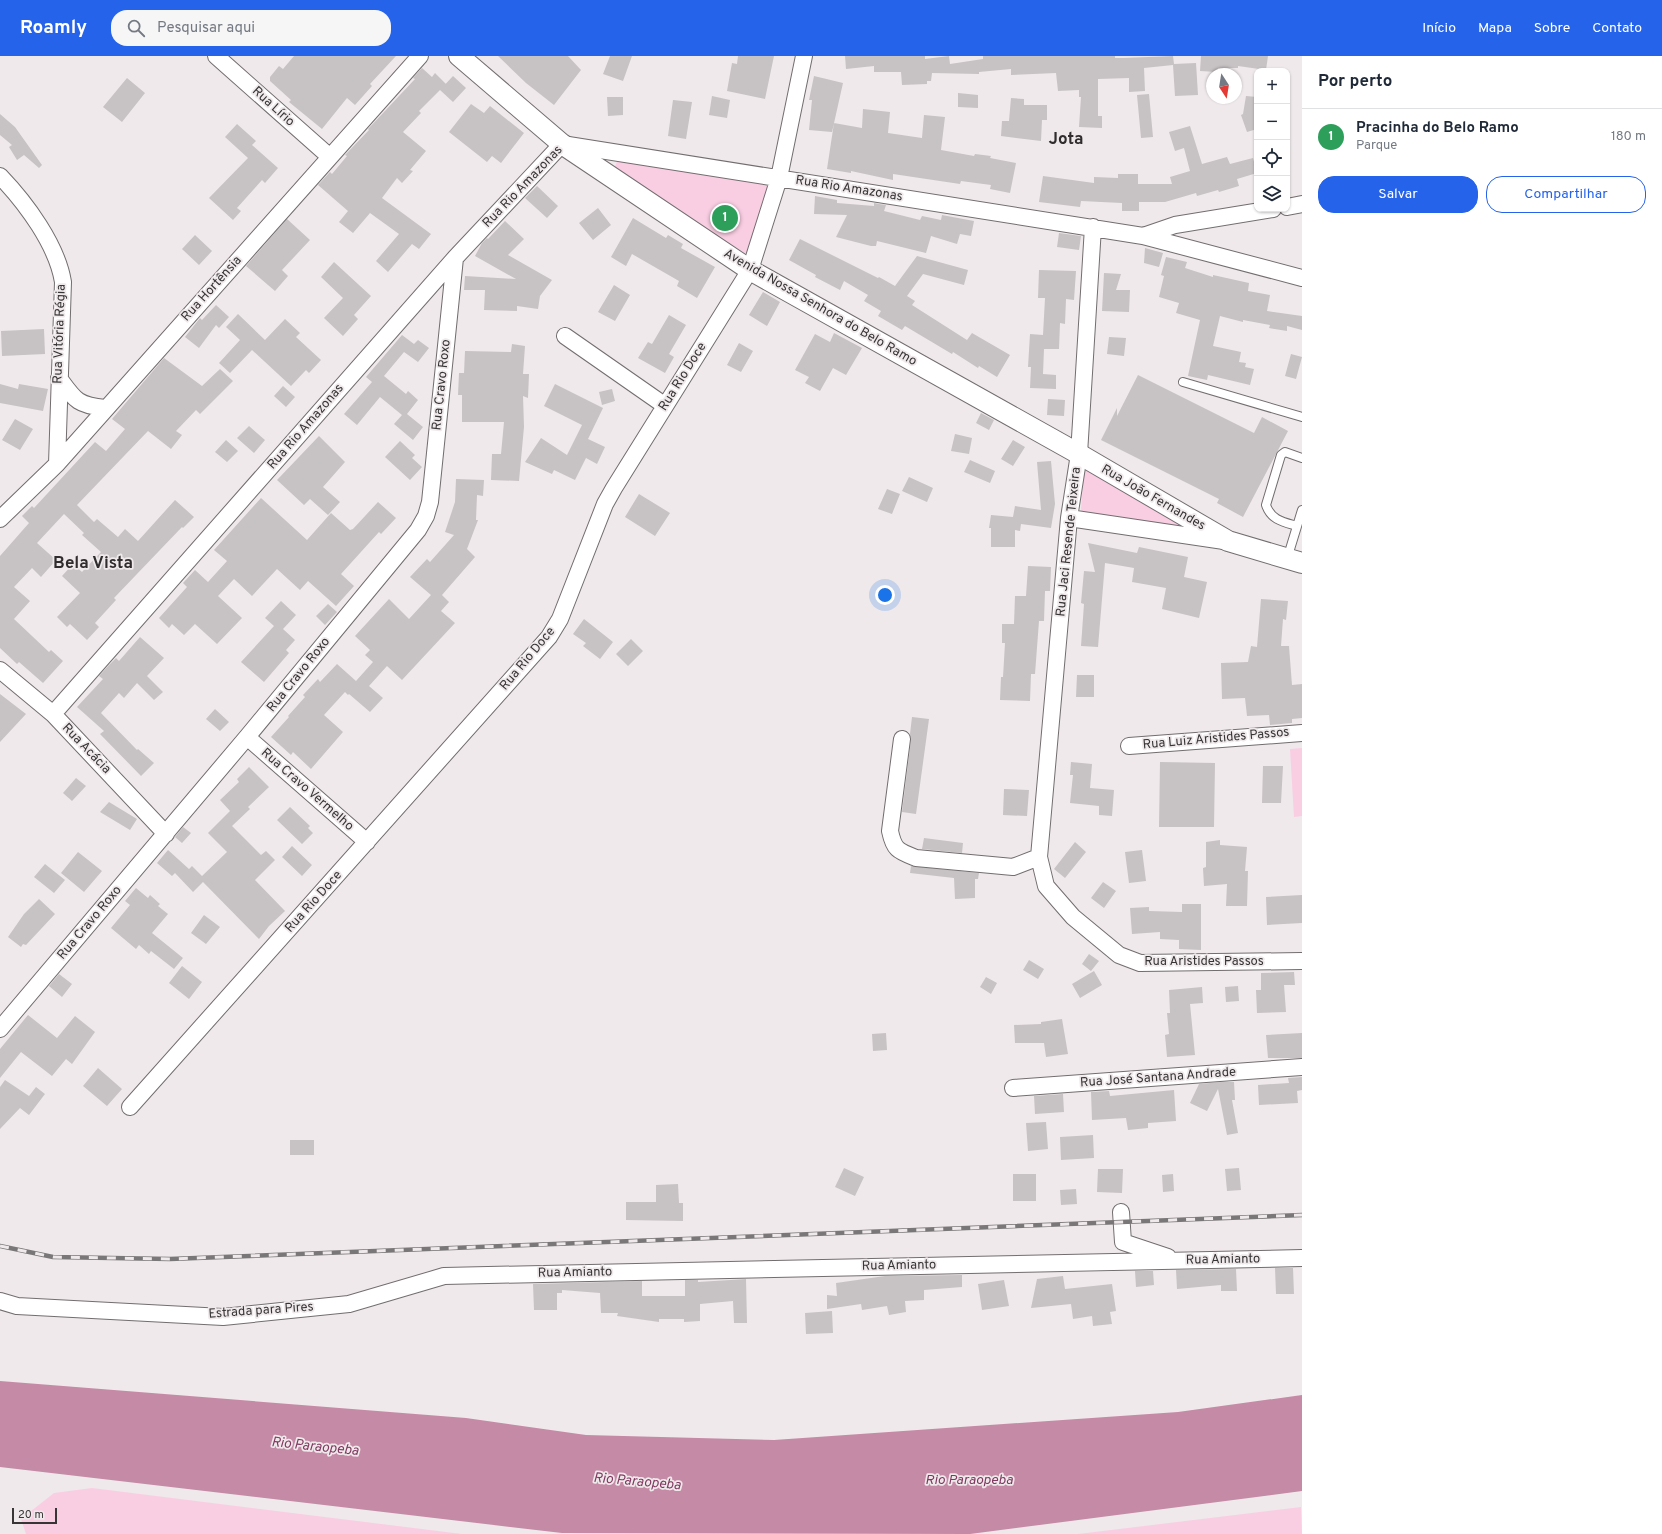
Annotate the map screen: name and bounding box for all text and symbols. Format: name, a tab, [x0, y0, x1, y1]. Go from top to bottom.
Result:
search box	[111, 10, 391, 46]
text: Roamly	[20, 16, 87, 40]
icon: search	[125, 17, 147, 39]
text: Pesquisar aqui	[157, 19, 255, 38]
text: Início	[1422, 20, 1456, 37]
text: Mapa	[1478, 20, 1512, 37]
text: Sobre	[1534, 20, 1570, 37]
text: Contato	[1592, 20, 1642, 37]
north arrow	[1206, 68, 1242, 104]
map controls	[1254, 68, 1290, 212]
button: +	[1254, 68, 1290, 104]
text: Por perto	[1318, 71, 1392, 93]
street label: Rua Lírio	[248, 84, 298, 130]
button: −	[1254, 104, 1290, 140]
text: Pracinha do Belo Ramo	[1356, 119, 1519, 138]
district label: Jota	[1048, 129, 1084, 151]
text: 1	[1328, 129, 1334, 145]
text: 180 m	[1611, 129, 1646, 145]
text: Parque	[1356, 138, 1397, 154]
button: locate	[1254, 140, 1290, 176]
street label: Rua Rio Amazonas	[480, 143, 566, 231]
street label: Rua Rio Amazonas	[794, 173, 904, 205]
button: layers	[1254, 176, 1290, 212]
button: Salvar	[1318, 176, 1478, 213]
button: Compartilhar	[1486, 176, 1646, 213]
pin: 1	[712, 203, 738, 233]
street label: Avenida Nossa Senhora do Belo Ramo	[721, 246, 919, 370]
street label: Rua Hortênsia	[178, 253, 246, 325]
street label: Rua Vitória Régia	[50, 284, 70, 384]
street label: Rua Cravo Roxo	[429, 339, 455, 431]
street label: Rua Rio Doce	[656, 340, 710, 414]
street label: Rua Rio Amazonas	[264, 381, 348, 473]
street label: Rua João Fernandes	[1098, 462, 1208, 534]
street label: Rua Jaci Resende Teixeira	[1053, 466, 1085, 618]
district label: Bela Vista	[53, 553, 133, 575]
your location	[875, 585, 895, 605]
street label: Rua Rio Doce	[497, 624, 559, 694]
street label: Rua Cravo Roxo	[264, 634, 334, 716]
street label: Rua Acácia	[58, 720, 114, 778]
street label: Rua Luiz Aristides Passos	[1142, 725, 1290, 753]
street label: Rua Cravo Vermelho	[257, 745, 357, 835]
street label: Rua Rio Doce	[282, 868, 346, 936]
street label: Rua Cravo Roxo	[54, 883, 126, 963]
street label: Rua Aristides Passos	[1144, 954, 1264, 970]
street label: Rua José Santana Andrade	[1080, 1065, 1236, 1091]
street label: Rua Amianto	[1186, 1251, 1260, 1269]
street label: Rua Amianto	[862, 1257, 936, 1275]
street label: Rua Amianto	[538, 1264, 612, 1282]
street label: Estrada para Pires	[208, 1299, 314, 1323]
water label: Rio Paraopeba	[270, 1434, 360, 1460]
water label: Rio Paraopeba	[593, 1470, 682, 1494]
water label: Rio Paraopeba	[925, 1472, 1014, 1489]
scale bar	[12, 1506, 57, 1525]
text: 20 m	[18, 1508, 44, 1522]

